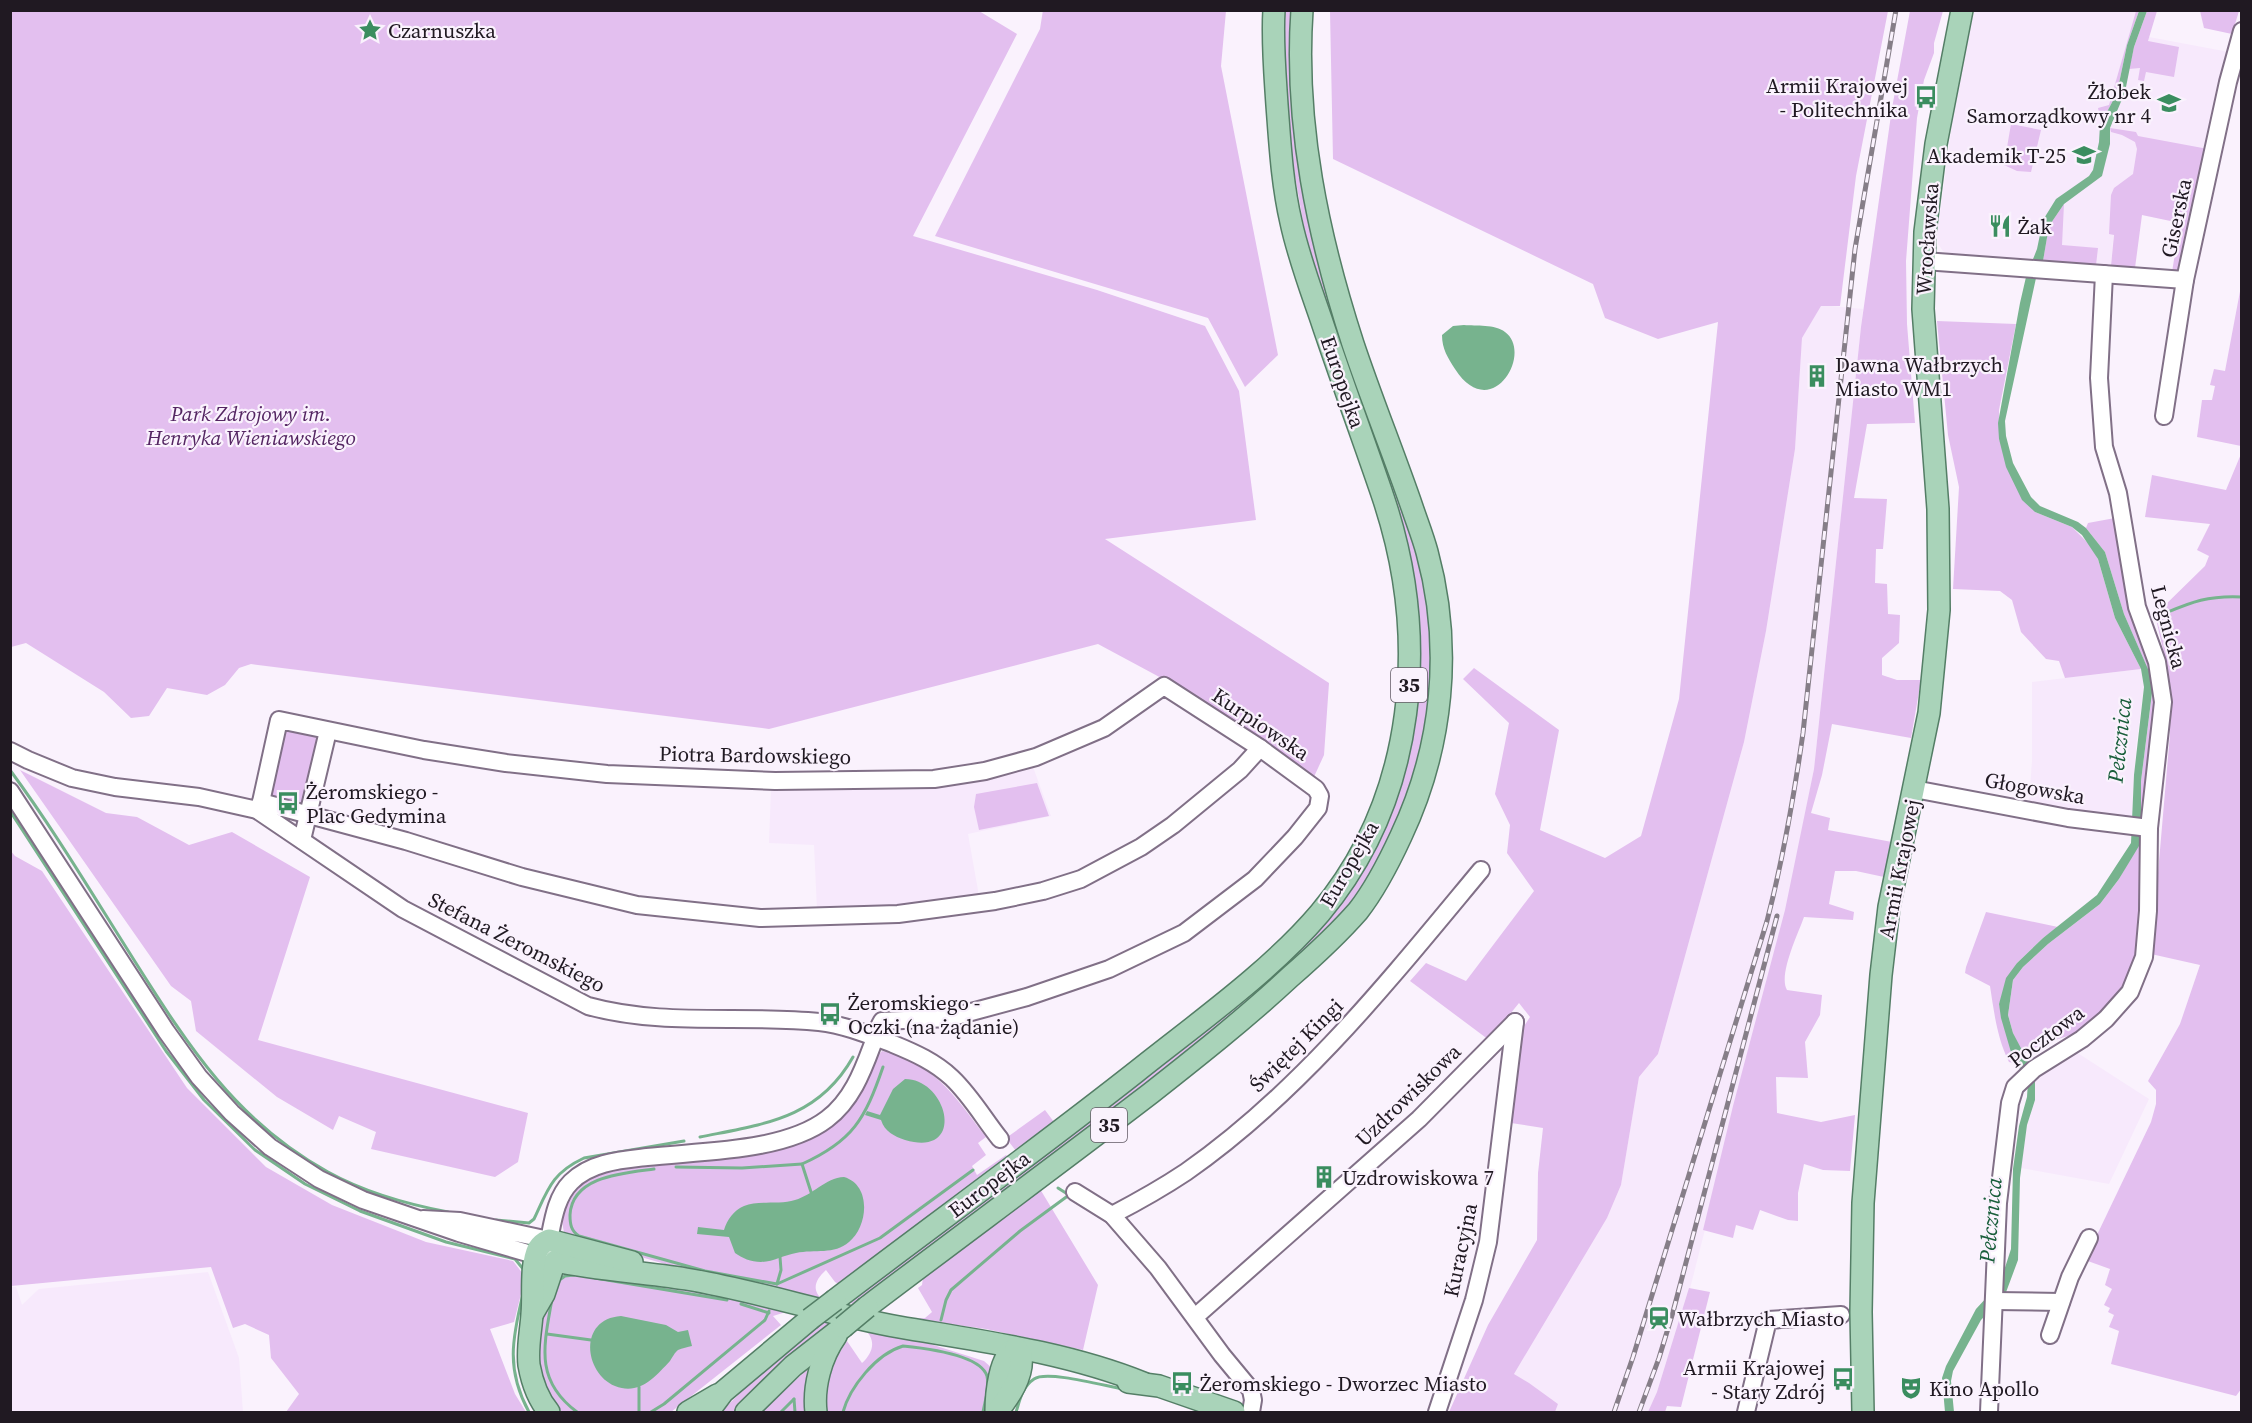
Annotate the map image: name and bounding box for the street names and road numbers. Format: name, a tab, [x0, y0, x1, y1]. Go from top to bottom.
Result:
street label: Giserska	[2153, 175, 2199, 260]
street label: Wrocławska	[1909, 182, 1945, 296]
street label: Europejka	[1314, 332, 1372, 432]
street label: Legnicka	[2144, 582, 2194, 672]
road number: 35	[1391, 668, 1427, 702]
street label: Kurpiowska	[1207, 681, 1316, 767]
street label: Piotra Bardowskiego	[659, 739, 851, 771]
street label: Głogowska	[1983, 765, 2088, 811]
street label: Armii Krajowej	[1871, 797, 1927, 941]
street label: Europejka	[1313, 815, 1386, 913]
street label: Stefana Żeromskiego	[423, 885, 611, 999]
street label: Świętej Kingi	[1243, 992, 1349, 1098]
street label: Pocztowa	[2002, 998, 2090, 1074]
street label: Uzdrowiskowa	[1349, 1037, 1467, 1153]
road number: 35	[1091, 1108, 1127, 1142]
street label: Europejka	[942, 1143, 1036, 1224]
street label: Kuracyjna	[1436, 1200, 1484, 1300]

